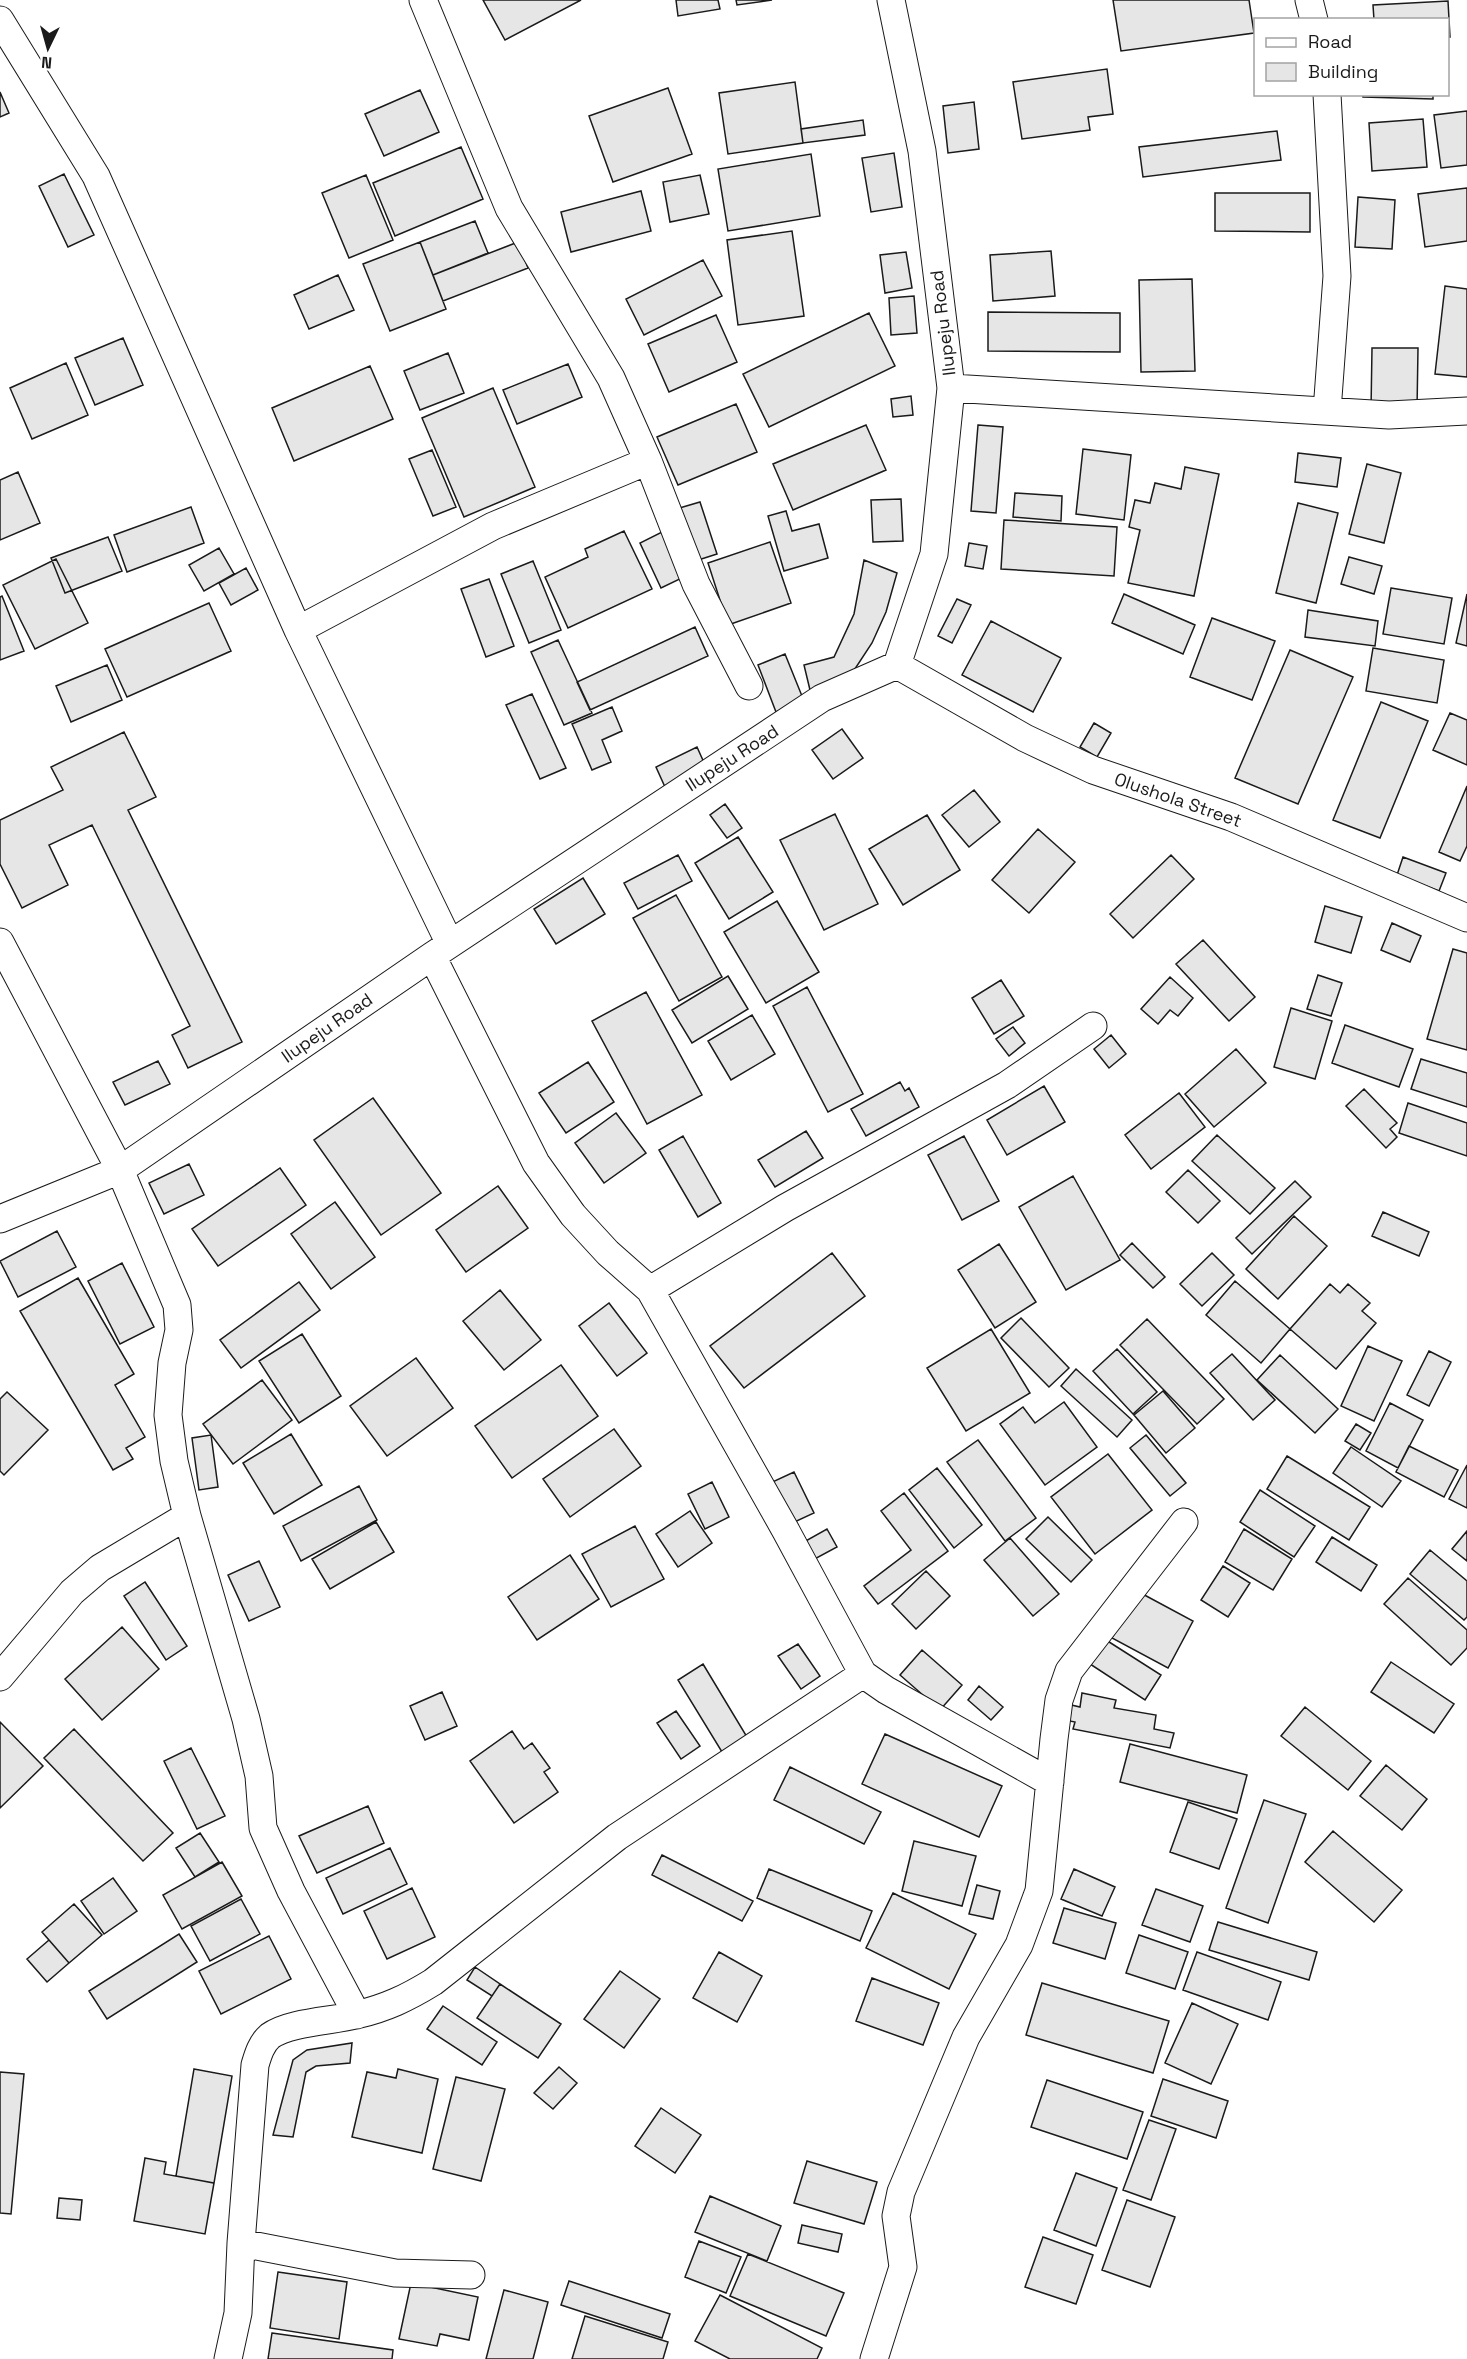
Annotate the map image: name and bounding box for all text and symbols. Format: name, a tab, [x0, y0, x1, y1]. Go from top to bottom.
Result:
north arrow	[18, 18, 78, 78]
legend	[1254, 18, 1449, 96]
text: Road	[1308, 30, 1352, 53]
text: N	[40, 52, 53, 73]
text: Building	[1308, 60, 1378, 83]
street label: Ilupeju Road	[925, 269, 960, 377]
street label: Ilupeju Road	[681, 719, 783, 796]
street label: Olushola Street	[1111, 767, 1245, 832]
street label: Ilupeju Road	[277, 988, 377, 1068]

